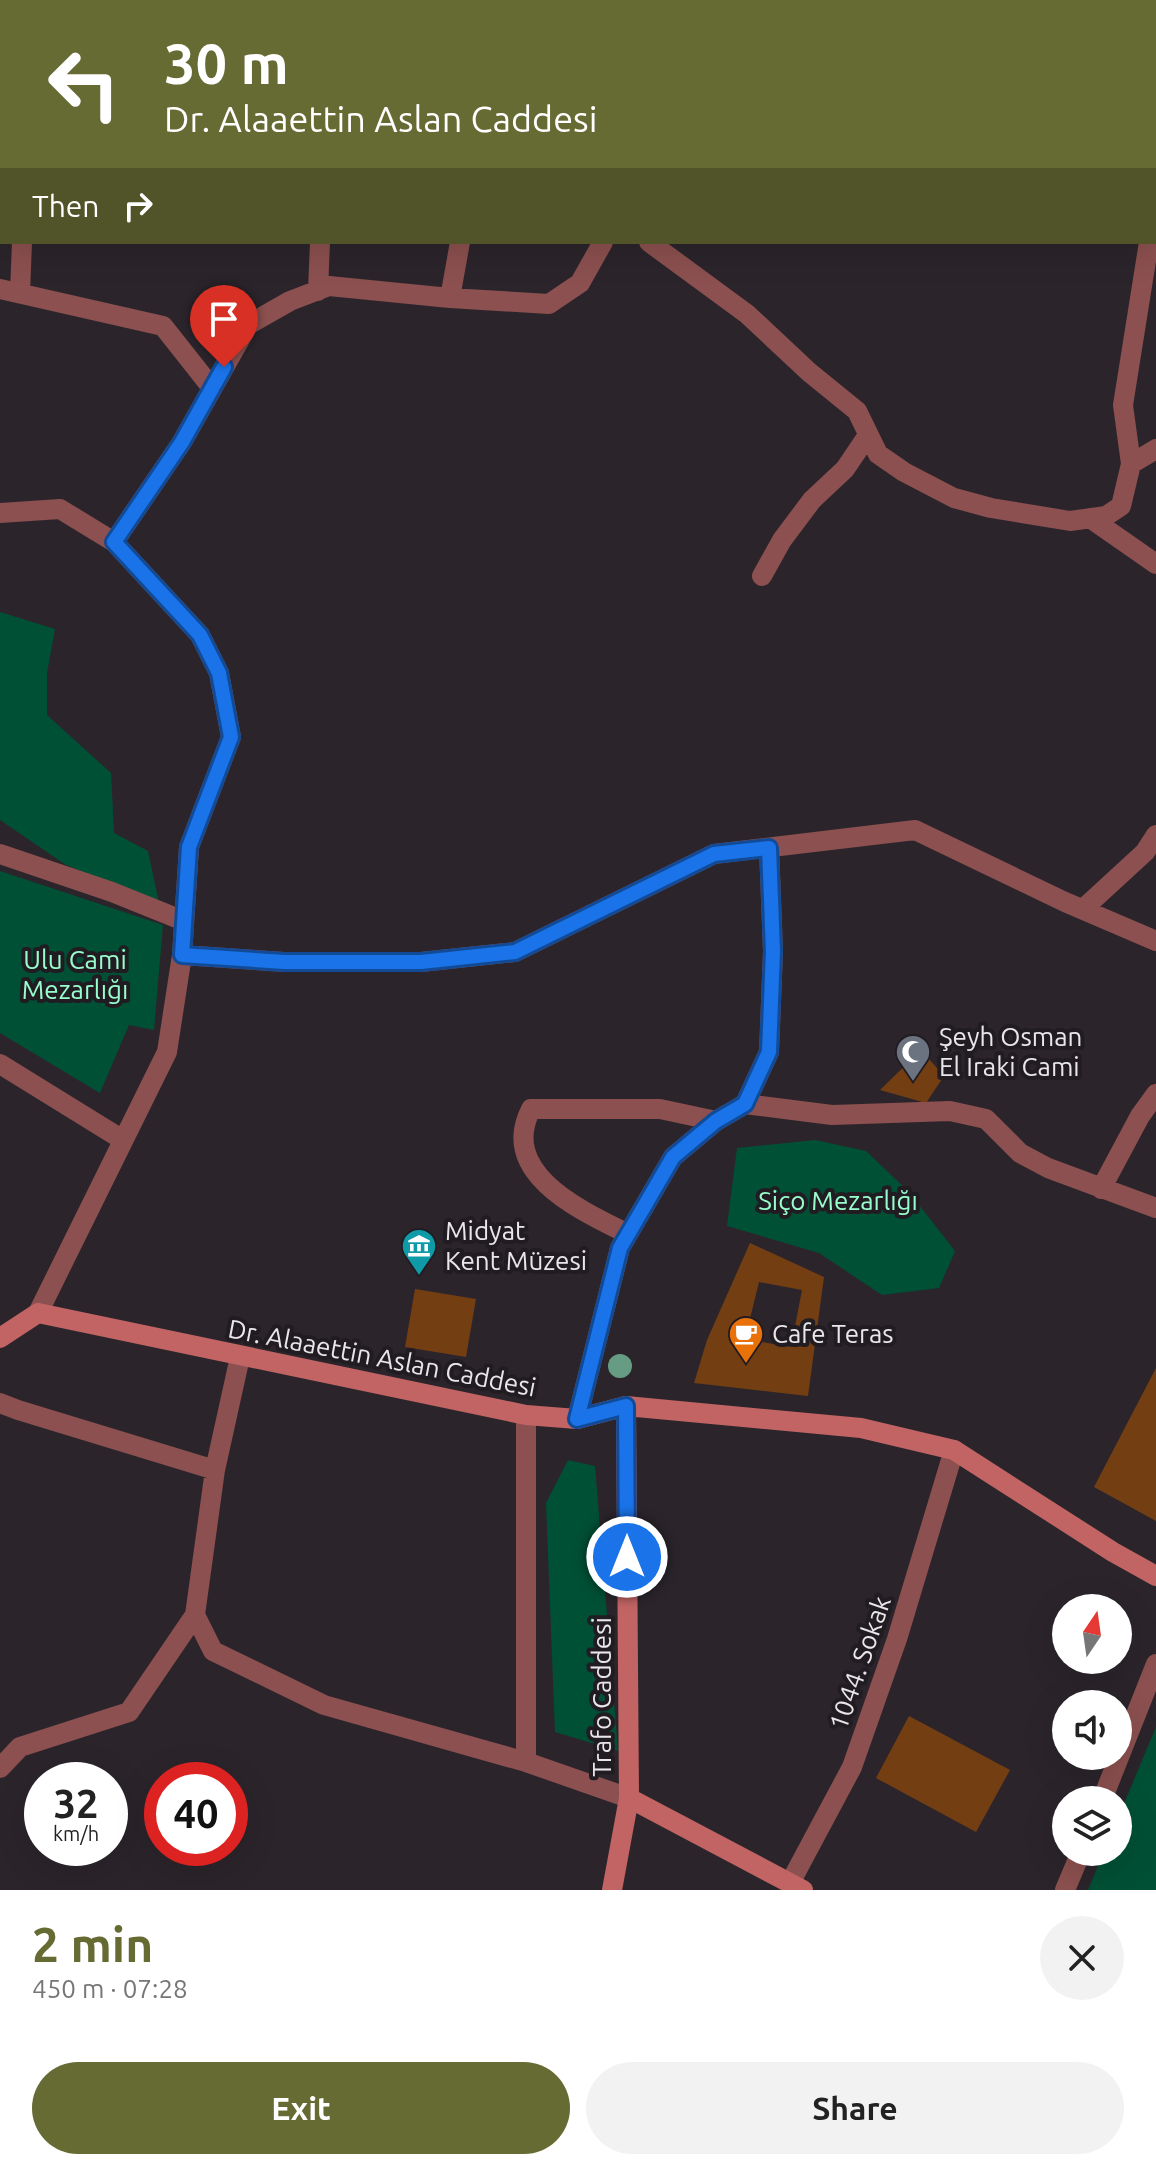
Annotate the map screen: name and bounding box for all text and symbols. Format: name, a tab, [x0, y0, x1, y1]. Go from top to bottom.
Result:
icon: left	[32, 32, 136, 136]
text: 30 m	[164, 32, 289, 95]
text: Dr. Alaaettin Aslan Caddesi	[164, 98, 597, 139]
icon: right	[116, 184, 160, 228]
text: Then	[32, 189, 100, 223]
pin	[190, 285, 258, 367]
icon: arrive	[202, 297, 246, 341]
park label: Ulu Cami Mezarlığı	[22, 945, 128, 1004]
place label: Şeyh Osman El Iraki Cami	[939, 1022, 1082, 1081]
mosque icon: Şeyh Osman El Iraki Cami	[894, 1033, 932, 1083]
park label: Siço Mezarlığı	[758, 1186, 918, 1215]
place label: Midyat Kent Müzesi	[445, 1216, 587, 1275]
museum icon: Midyat Kent Müzesi	[400, 1227, 438, 1277]
street label: Dr. Alaaettin Aslan Caddesi	[226, 1313, 538, 1402]
cafe icon: Cafe Teras	[727, 1315, 765, 1365]
place label: Cafe Teras	[772, 1319, 894, 1348]
position arrow	[585, 1515, 669, 1599]
street label: 1044. Sokak	[823, 1592, 896, 1733]
north arrow	[1052, 1594, 1132, 1674]
map controls	[1052, 1594, 1132, 1866]
street label: Trafo Caddesi	[587, 1617, 616, 1777]
button: sound	[1052, 1690, 1132, 1770]
speed limit sign: 40	[144, 1762, 248, 1866]
text: 32	[53, 1781, 99, 1826]
button: layers	[1052, 1786, 1132, 1866]
text: km/h	[53, 1822, 99, 1845]
button: close	[1040, 1916, 1124, 2000]
text: 2 min	[32, 1917, 153, 1971]
text: 450 m · 07:28	[32, 1974, 188, 2003]
button: Exit	[32, 2062, 570, 2154]
button: Share	[586, 2062, 1124, 2154]

